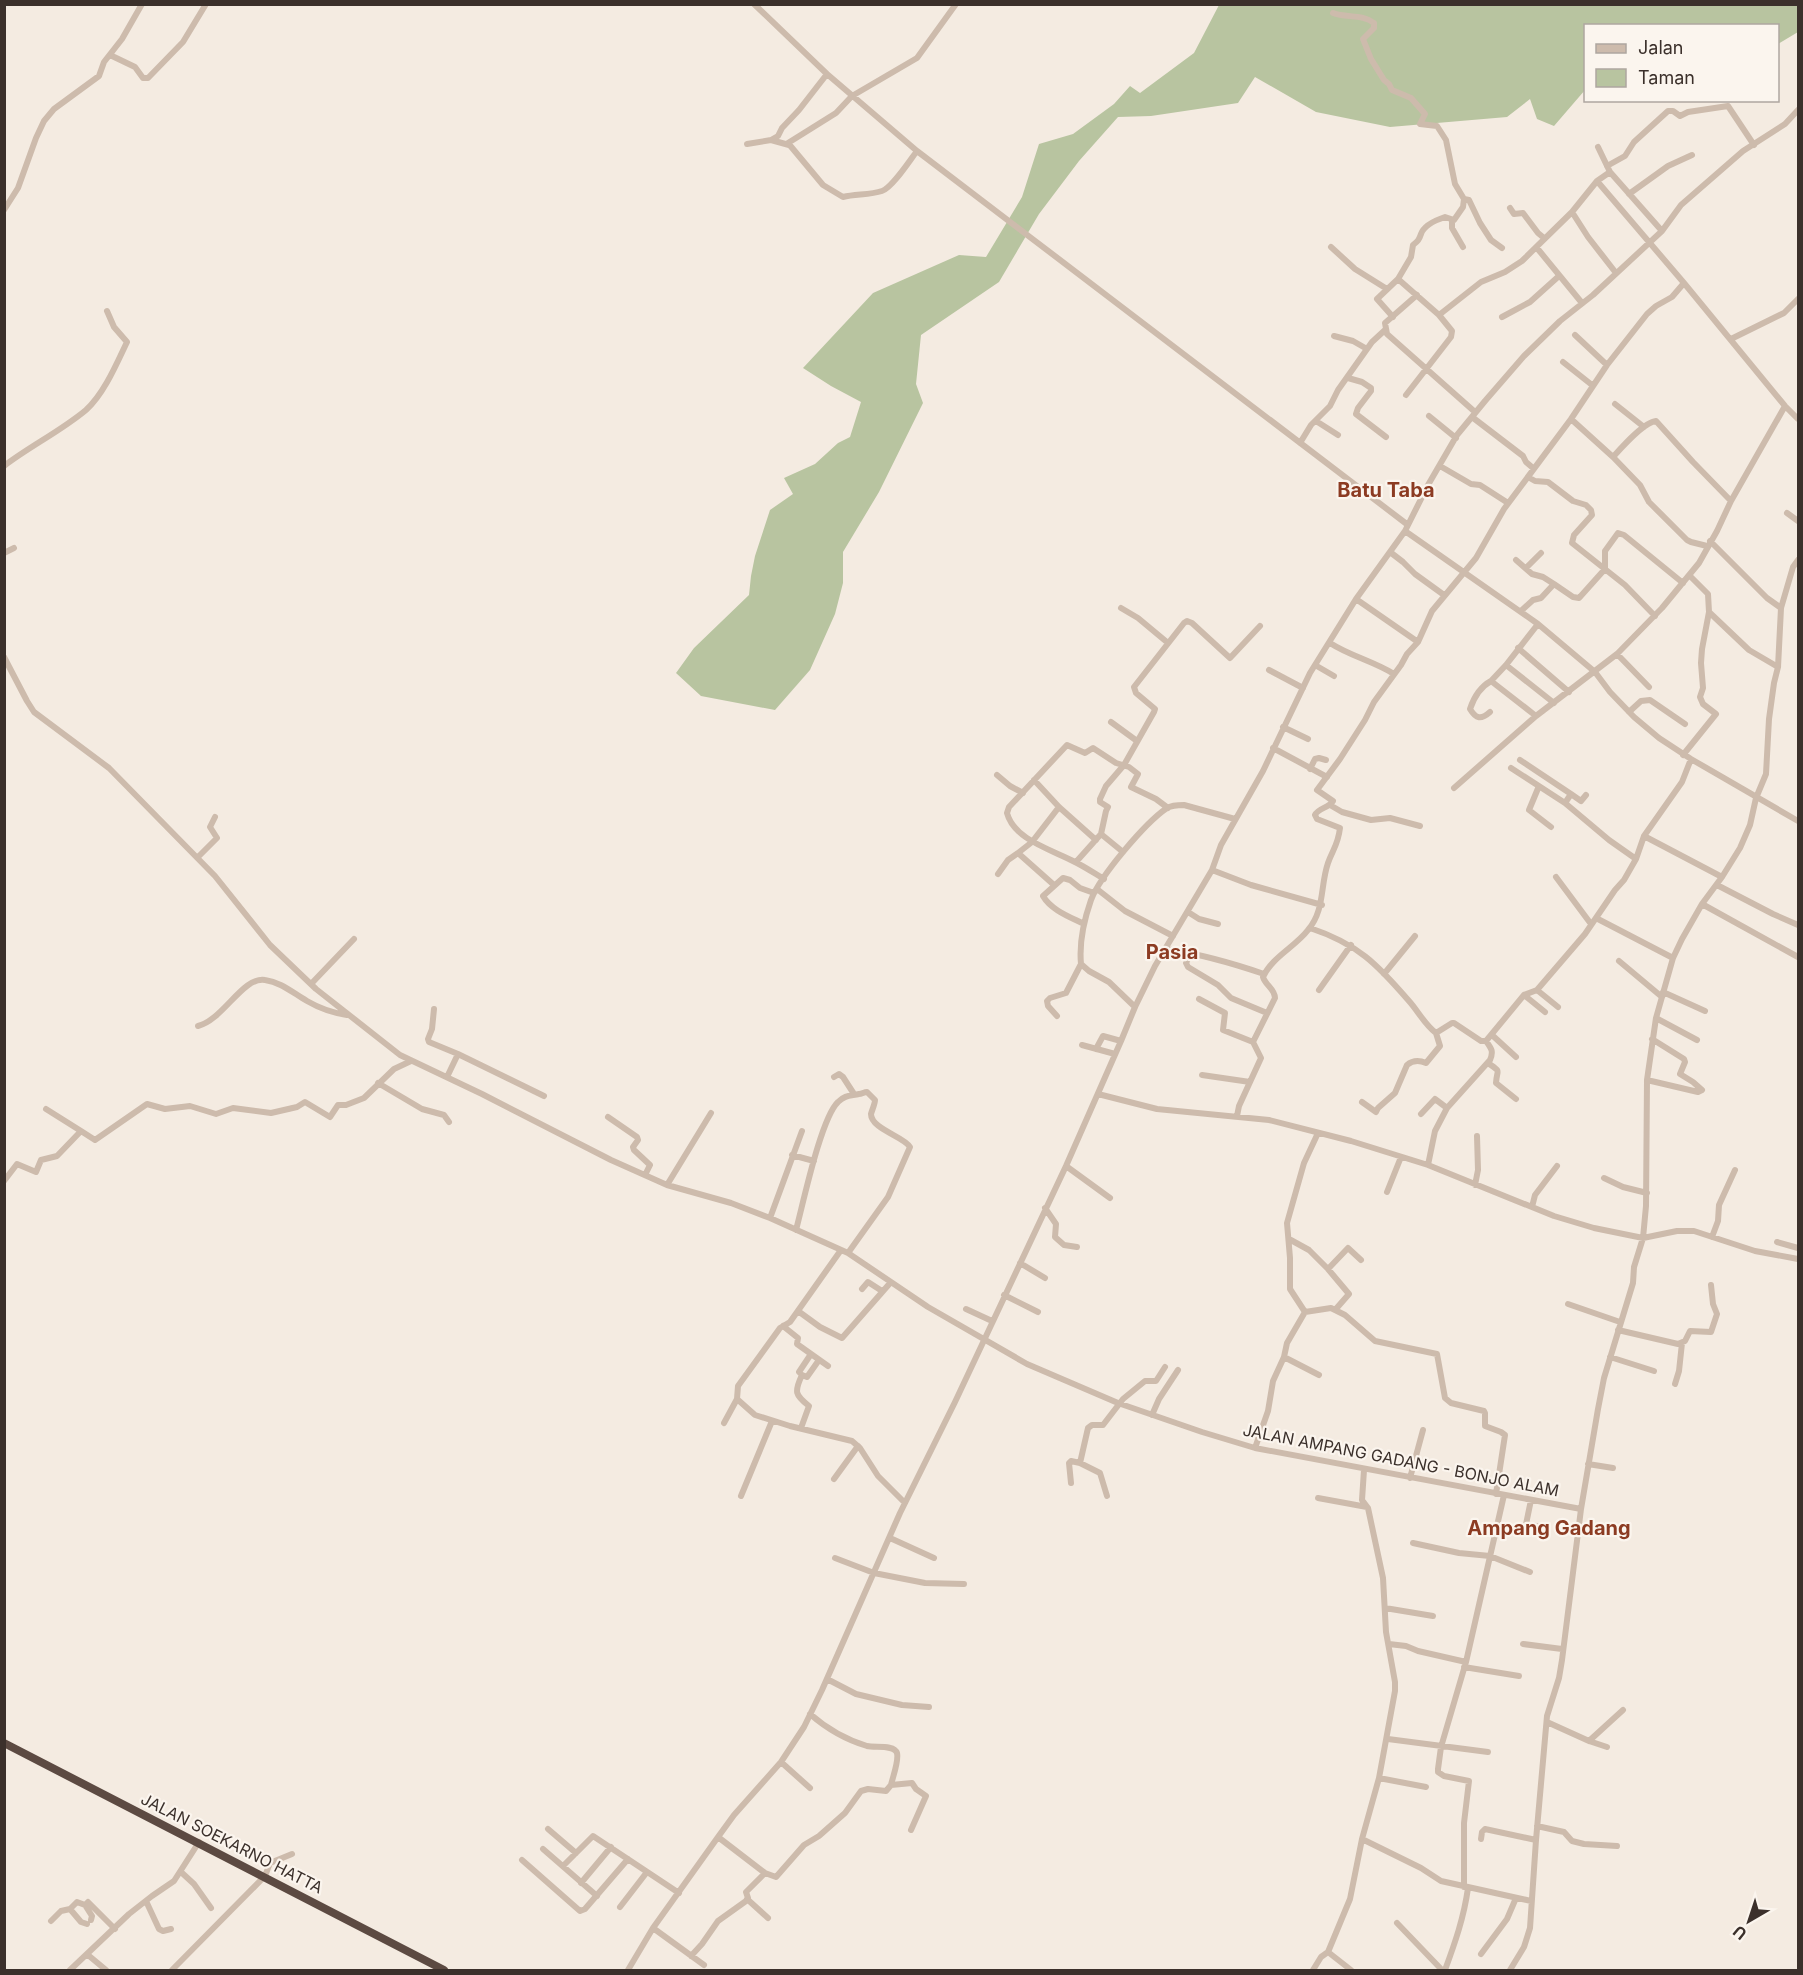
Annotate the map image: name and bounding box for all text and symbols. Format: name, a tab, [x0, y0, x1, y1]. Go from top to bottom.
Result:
legend	[1584, 24, 1779, 102]
text: Jalan	[1638, 37, 1683, 58]
text: Taman	[1638, 67, 1695, 88]
district label: Batu Taba	[1337, 478, 1435, 502]
district label: Pasia	[1146, 940, 1198, 964]
street label: JALAN AMPANG GADANG - BONJO ALAM	[1241, 1419, 1561, 1501]
district label: Ampang Gadang	[1467, 1516, 1631, 1540]
street label: JALAN SOEKARNO HATTA	[138, 1788, 326, 1898]
north arrow	[1719, 1891, 1779, 1951]
text: U	[1729, 1921, 1750, 1944]

